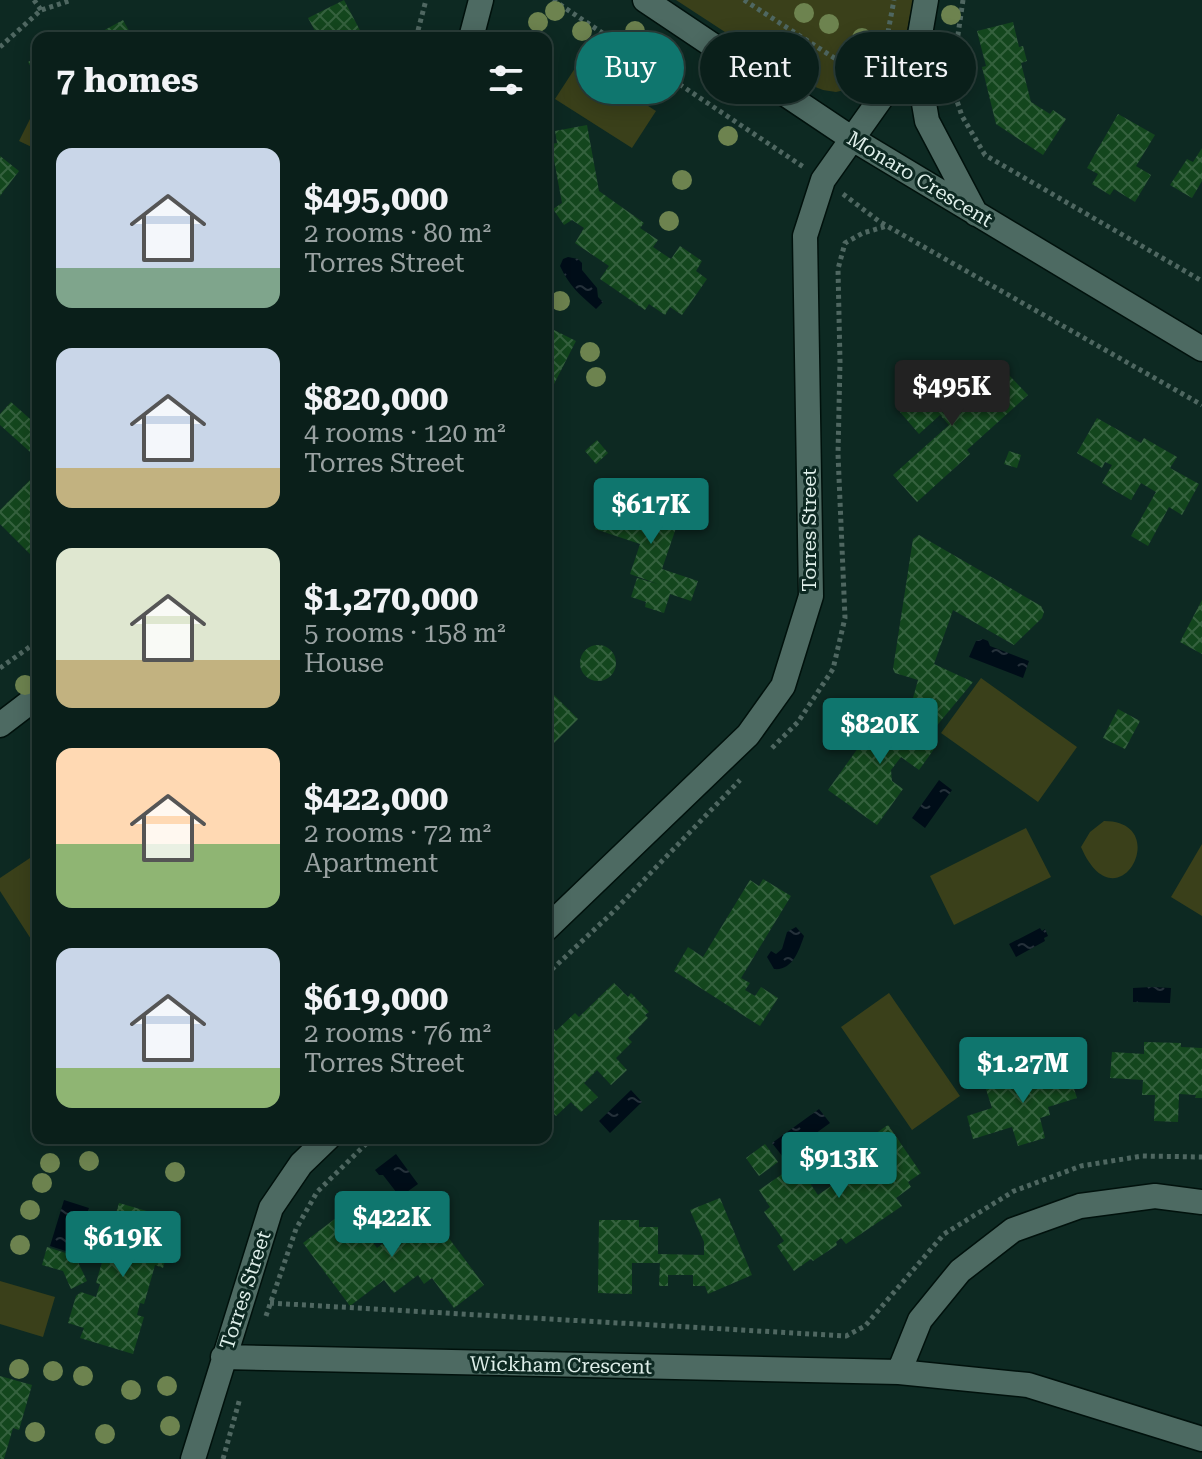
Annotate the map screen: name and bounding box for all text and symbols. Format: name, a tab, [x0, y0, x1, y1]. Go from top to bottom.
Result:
chip: Buy	[576, 32, 684, 104]
chip: Rent	[700, 32, 819, 104]
chip: Filters	[835, 32, 976, 104]
icon: filters	[484, 58, 528, 102]
text: 7 homes	[56, 60, 199, 100]
street label: Monaro Crescent	[843, 126, 998, 232]
text: $495,000	[304, 178, 448, 218]
icon: home	[120, 180, 216, 276]
text: 2 rooms · 80 m²	[304, 218, 491, 248]
text: Torres Street	[304, 248, 465, 278]
pin: $495K	[896, 360, 1008, 428]
text: $495K	[913, 371, 991, 401]
text: $820,000	[304, 378, 448, 418]
icon: home	[120, 380, 216, 476]
text: 4 rooms · 120 m²	[304, 418, 506, 448]
text: Torres Street	[304, 448, 465, 478]
street label: Torres Street	[797, 468, 821, 592]
pin: $617K	[595, 478, 707, 546]
text: $617K	[612, 489, 690, 519]
text: $1,270,000	[304, 578, 478, 618]
icon: home	[120, 580, 216, 676]
text: 5 rooms · 158 m²	[304, 618, 506, 648]
text: House	[304, 648, 384, 678]
pin: $820K	[824, 698, 936, 766]
text: $820K	[841, 709, 919, 739]
text: $422,000	[304, 778, 448, 818]
icon: home	[120, 780, 216, 876]
text: 2 rooms · 72 m²	[304, 818, 491, 848]
text: Apartment	[304, 848, 438, 878]
text: $619,000	[304, 978, 448, 1018]
icon: home	[120, 980, 216, 1076]
text: 2 rooms · 76 m²	[304, 1018, 491, 1048]
pin: $1.27M	[958, 1037, 1088, 1105]
text: Torres Street	[304, 1048, 465, 1078]
text: $1.27M	[977, 1048, 1069, 1078]
pin: $913K	[783, 1132, 895, 1200]
text: $913K	[800, 1143, 878, 1173]
pin: $422K	[336, 1191, 448, 1259]
text: $422K	[353, 1202, 431, 1232]
pin: $619K	[67, 1211, 179, 1279]
text: $619K	[84, 1222, 162, 1252]
street label: Torres Street	[215, 1227, 276, 1352]
street label: Wickham Crescent	[470, 1351, 653, 1379]

